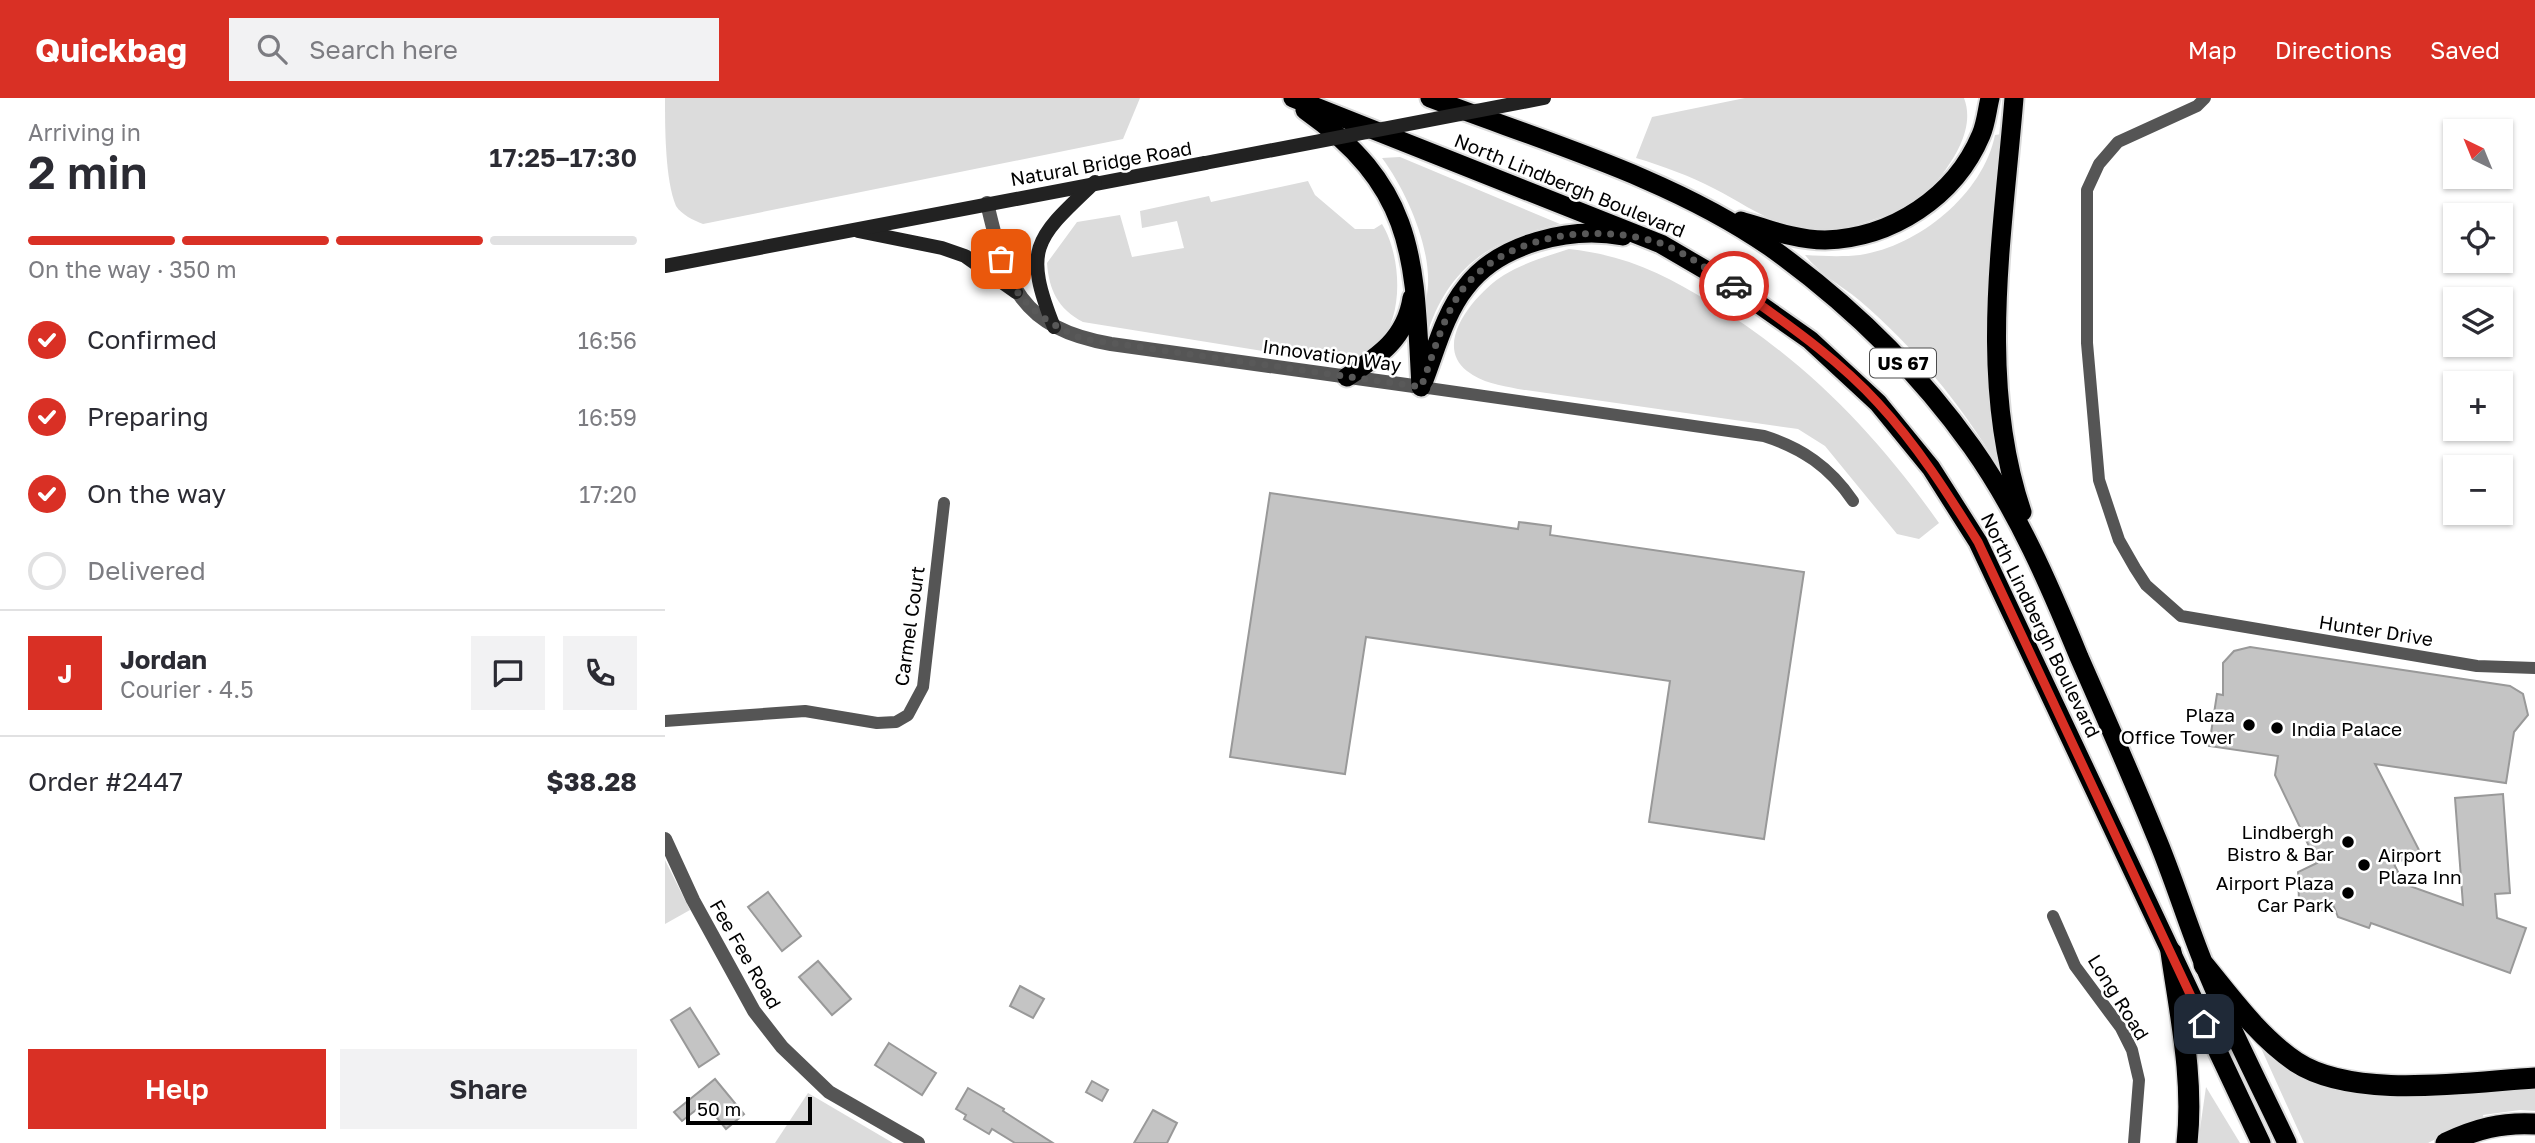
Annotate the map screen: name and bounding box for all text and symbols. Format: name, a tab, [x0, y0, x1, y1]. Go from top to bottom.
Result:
search box	[229, 18, 719, 81]
text: Quickbag	[35, 30, 187, 69]
icon: search	[253, 30, 291, 68]
text: Search here	[309, 34, 458, 65]
text: Map	[2188, 35, 2237, 64]
text: Directions	[2275, 35, 2392, 64]
text: Saved	[2430, 35, 2500, 64]
text: Arriving in	[28, 118, 141, 146]
north arrow	[2443, 119, 2513, 189]
map controls	[2443, 119, 2513, 525]
street label: North Lindbergh Boulevard	[1451, 128, 1689, 242]
street label: Natural Bridge Road	[1009, 136, 1193, 190]
text: 17:25–17:30	[489, 142, 637, 173]
text: 2 min	[28, 144, 148, 199]
button: locate	[2443, 203, 2513, 273]
pin	[971, 229, 1031, 289]
icon: bag	[982, 240, 1020, 278]
courier	[1699, 251, 1769, 321]
text: On the way · 350 m	[28, 255, 237, 283]
icon: car	[1715, 267, 1753, 305]
button: layers	[2443, 287, 2513, 357]
icon: check	[28, 321, 66, 359]
text: Confirmed	[87, 324, 217, 355]
text: 16:56	[578, 326, 637, 354]
street label: Innovation Way	[1261, 334, 1403, 376]
road number: US 67	[1870, 348, 1936, 377]
button: +	[2443, 371, 2513, 441]
icon: check	[28, 398, 66, 436]
text: Preparing	[87, 401, 209, 432]
text: 16:59	[578, 403, 637, 431]
button: −	[2443, 455, 2513, 525]
icon: check	[28, 475, 66, 513]
text: On the way	[87, 478, 226, 509]
text: 17:20	[579, 480, 637, 508]
street label: North Lindbergh Boulevard	[1977, 509, 2105, 741]
text: Delivered	[87, 555, 206, 586]
street label: Carmel Court	[889, 565, 929, 687]
street label: Hunter Drive	[2317, 610, 2435, 650]
button: chat	[471, 636, 545, 710]
button: phone	[563, 636, 637, 710]
text: Jordan	[120, 644, 207, 675]
text: J	[58, 658, 72, 689]
text: Courier · 4.5	[120, 675, 253, 703]
place label: Plaza Office Tower	[2121, 703, 2236, 748]
marker: Plaza Office Tower	[2241, 717, 2257, 733]
place label: India Palace	[2291, 717, 2402, 740]
marker: India Palace	[2269, 720, 2285, 736]
text: Order #2447	[28, 766, 183, 797]
text: $38.28	[546, 766, 637, 797]
place label: Lindbergh Bistro & Bar	[2227, 820, 2335, 865]
marker: Lindbergh Bistro & Bar	[2340, 834, 2356, 850]
place label: Airport Plaza Inn	[2378, 843, 2462, 888]
marker: Airport Plaza Inn	[2356, 857, 2372, 873]
place label: Airport Plaza Car Park	[2216, 871, 2334, 916]
marker: Airport Plaza Car Park	[2340, 885, 2356, 901]
street label: Fee Fee Road	[705, 895, 787, 1013]
street label: Long Road	[2084, 950, 2154, 1044]
pin	[2174, 994, 2234, 1054]
icon: home	[2185, 1005, 2223, 1043]
button: Help	[28, 1049, 326, 1129]
button: Share	[340, 1049, 637, 1129]
scale bar	[686, 1094, 812, 1126]
text: 50 m	[697, 1097, 741, 1120]

